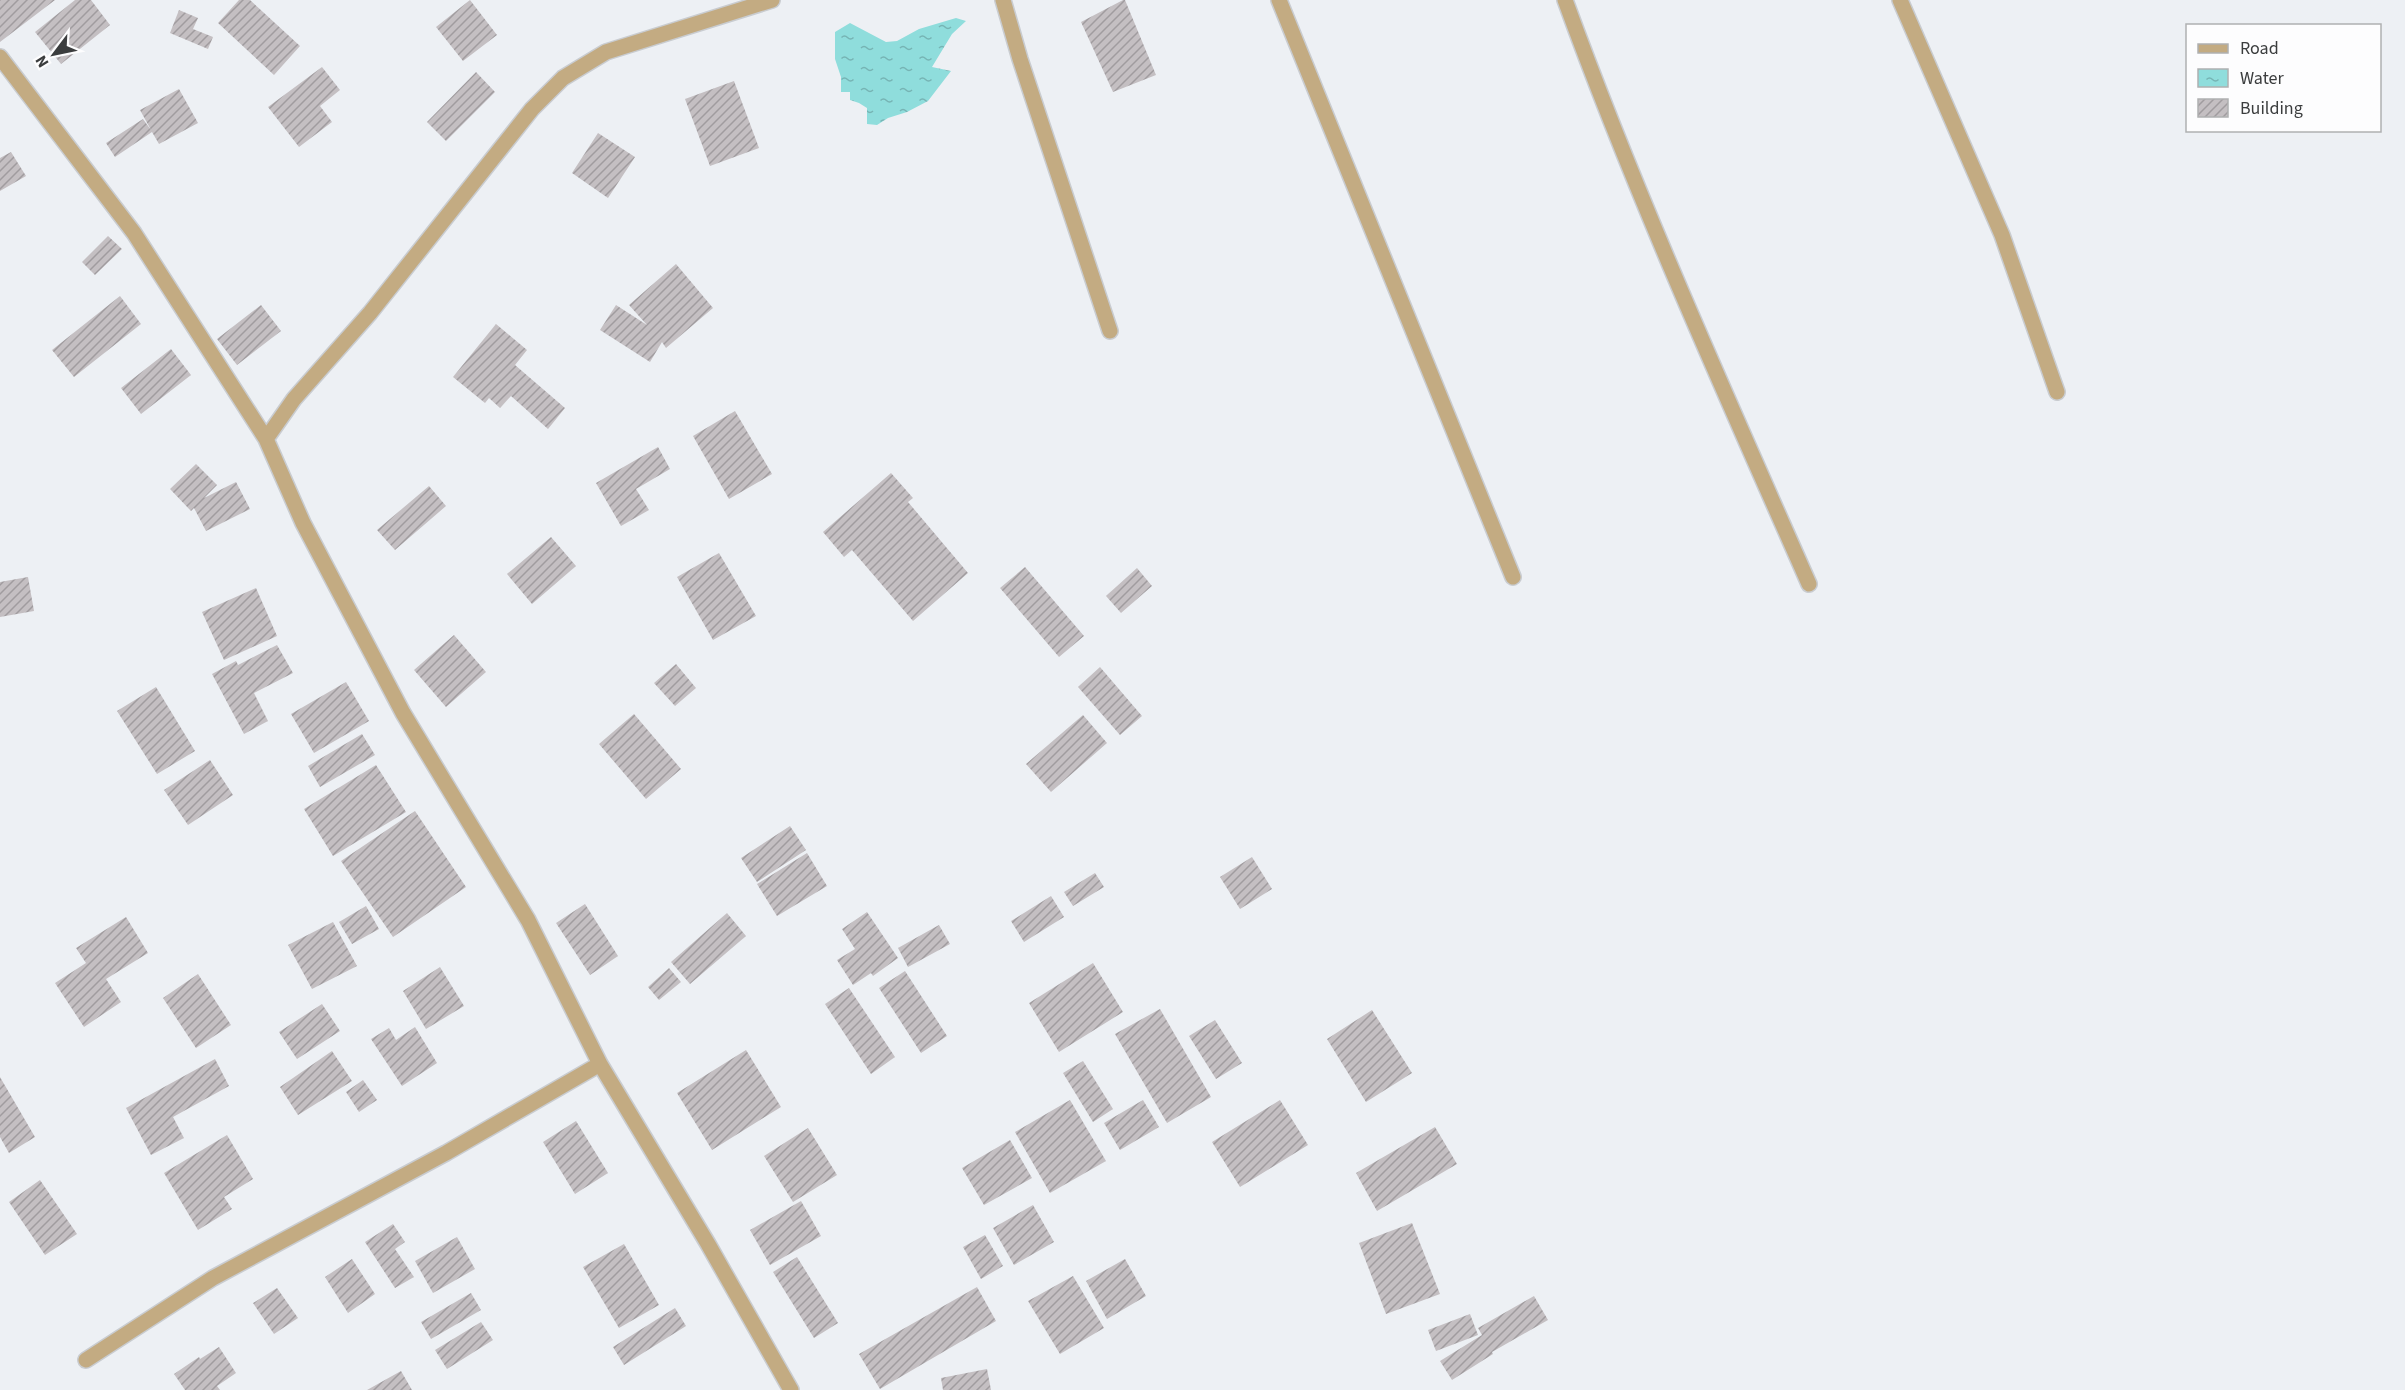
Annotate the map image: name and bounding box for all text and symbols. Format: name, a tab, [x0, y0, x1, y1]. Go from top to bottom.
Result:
north arrow	[24, 24, 84, 84]
legend	[2186, 24, 2381, 132]
text: Road	[2240, 36, 2279, 61]
text: N	[30, 51, 54, 72]
text: Water	[2240, 66, 2284, 91]
text: Building	[2240, 96, 2303, 121]

